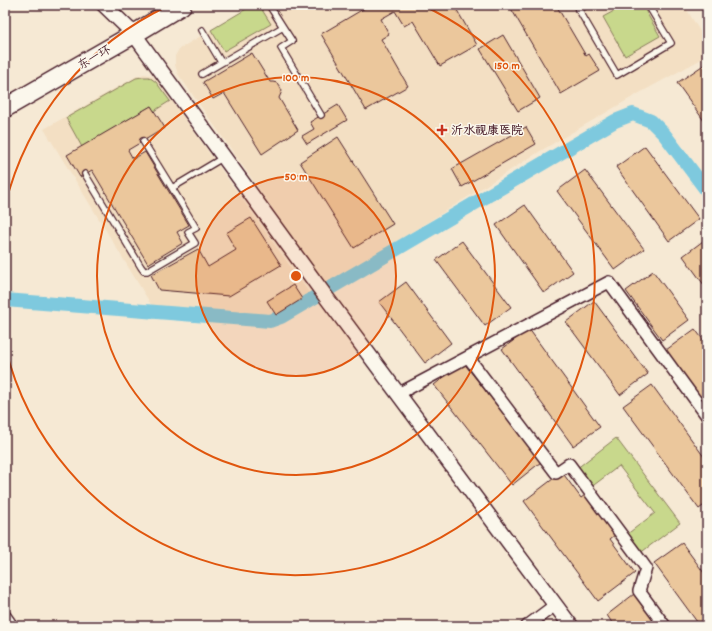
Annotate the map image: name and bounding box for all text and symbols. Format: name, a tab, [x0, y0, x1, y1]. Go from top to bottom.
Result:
street label: 东一环	[75, 42, 115, 75]
text: 150 m	[494, 58, 520, 75]
text: 100 m	[283, 70, 309, 87]
place label: 沂水视康医院	[451, 123, 523, 140]
marker: 沂水视康医院	[436, 124, 448, 136]
text: 50 m	[284, 169, 308, 186]
centre of rings	[289, 269, 303, 283]

